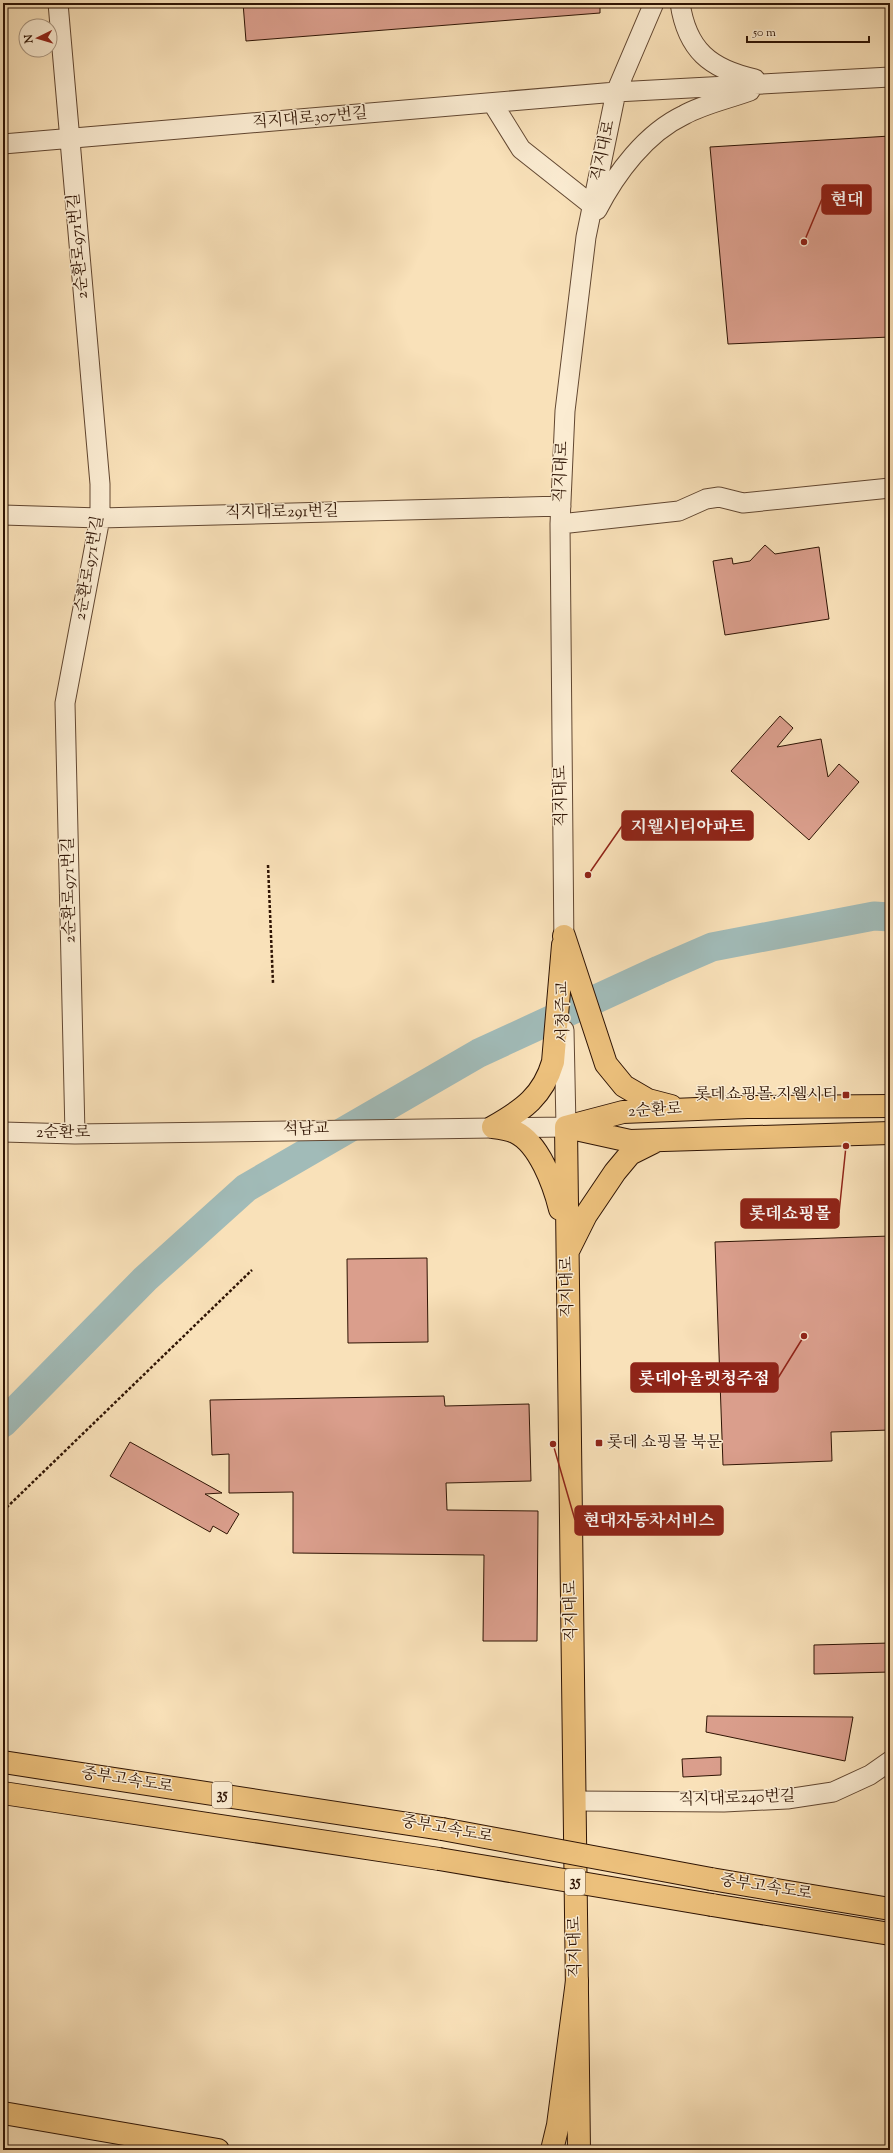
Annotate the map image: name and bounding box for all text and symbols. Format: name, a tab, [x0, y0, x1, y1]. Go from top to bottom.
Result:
north arrow	[18, 18, 58, 58]
scale bar	[747, 18, 869, 44]
text: 50 m	[752, 24, 776, 42]
text: N	[21, 33, 37, 45]
street label: 직지대로307번길	[251, 103, 369, 135]
street label: 직지대로	[586, 118, 622, 184]
callout: 현대	[822, 185, 871, 214]
text: 현대	[831, 189, 863, 213]
street label: 2순환로971번길	[63, 192, 95, 300]
street label: 직지대로	[549, 440, 575, 503]
street label: 직지대로291번길	[225, 501, 339, 525]
street label: 2순환로971번길	[69, 514, 111, 622]
street label: 직지대로	[550, 764, 574, 827]
callout: 지웰시티아파트	[622, 811, 753, 840]
text: 지웰시티아파트	[631, 816, 746, 840]
street label: 2순환로971번길	[58, 837, 82, 943]
street label: 서청주교	[552, 981, 576, 1043]
place label: 롯데쇼핑몰.지웰시티	[695, 1084, 838, 1107]
marker: 롯데쇼핑몰.지웰시티	[841, 1090, 851, 1100]
street label: 2순환로	[628, 1098, 683, 1124]
street label: 석남교	[283, 1118, 329, 1142]
street label: 2순환로	[36, 1122, 90, 1145]
callout: 롯데쇼핑몰	[741, 1199, 839, 1228]
text: 롯데쇼핑몰	[749, 1203, 831, 1227]
street label: 직지대로	[556, 1255, 580, 1318]
callout: 롯데아울렛청주점	[631, 1363, 778, 1392]
text: 롯데아울렛청주점	[638, 1368, 770, 1392]
place label: 롯데 쇼핑몰 북문	[607, 1432, 723, 1455]
marker: 롯데 쇼핑몰 북문	[594, 1438, 604, 1448]
callout: 현대자동차서비스	[575, 1506, 723, 1535]
text: 현대자동차서비스	[583, 1510, 715, 1534]
street label: 직지대로	[560, 1579, 584, 1642]
street label: 중부고속도로	[79, 1762, 175, 1800]
road number: 35	[212, 1782, 232, 1808]
street label: 직지대로240번길	[678, 1785, 796, 1813]
street label: 중부고속도로	[399, 1811, 495, 1849]
road number: 35	[565, 1869, 585, 1895]
street label: 중부고속도로	[718, 1869, 814, 1907]
street label: 직지대로	[564, 1915, 588, 1978]

